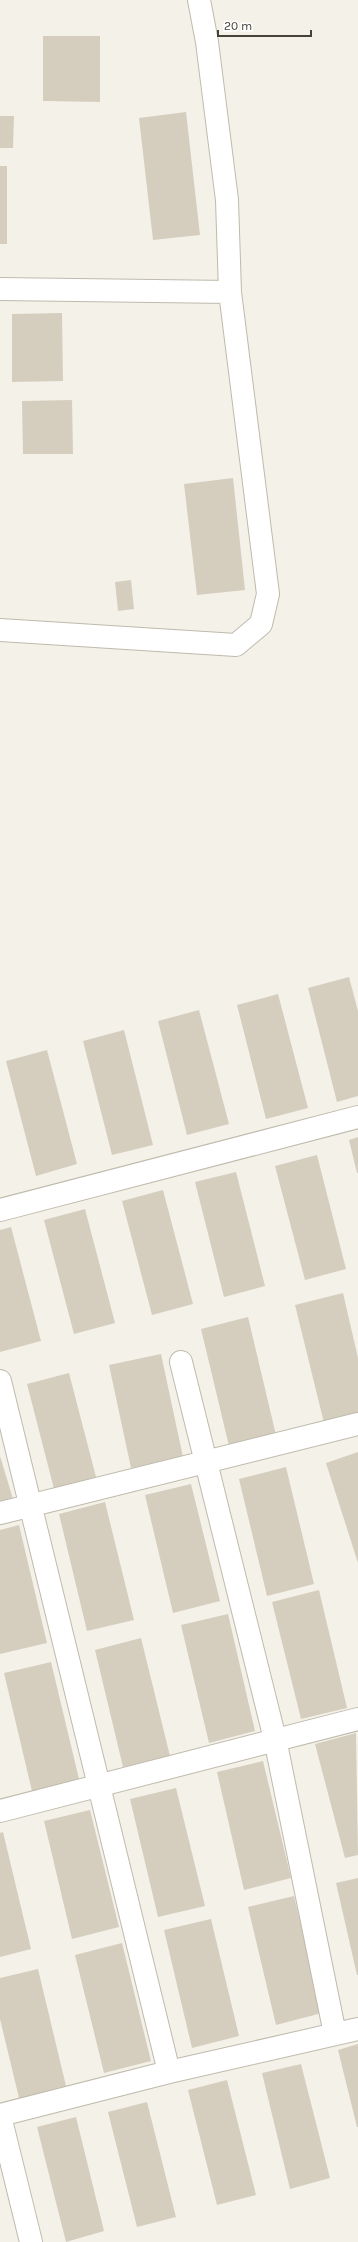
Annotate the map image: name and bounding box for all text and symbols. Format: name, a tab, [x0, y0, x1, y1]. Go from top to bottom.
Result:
scale bar	[218, 12, 311, 38]
text: 20 m	[224, 19, 252, 33]

